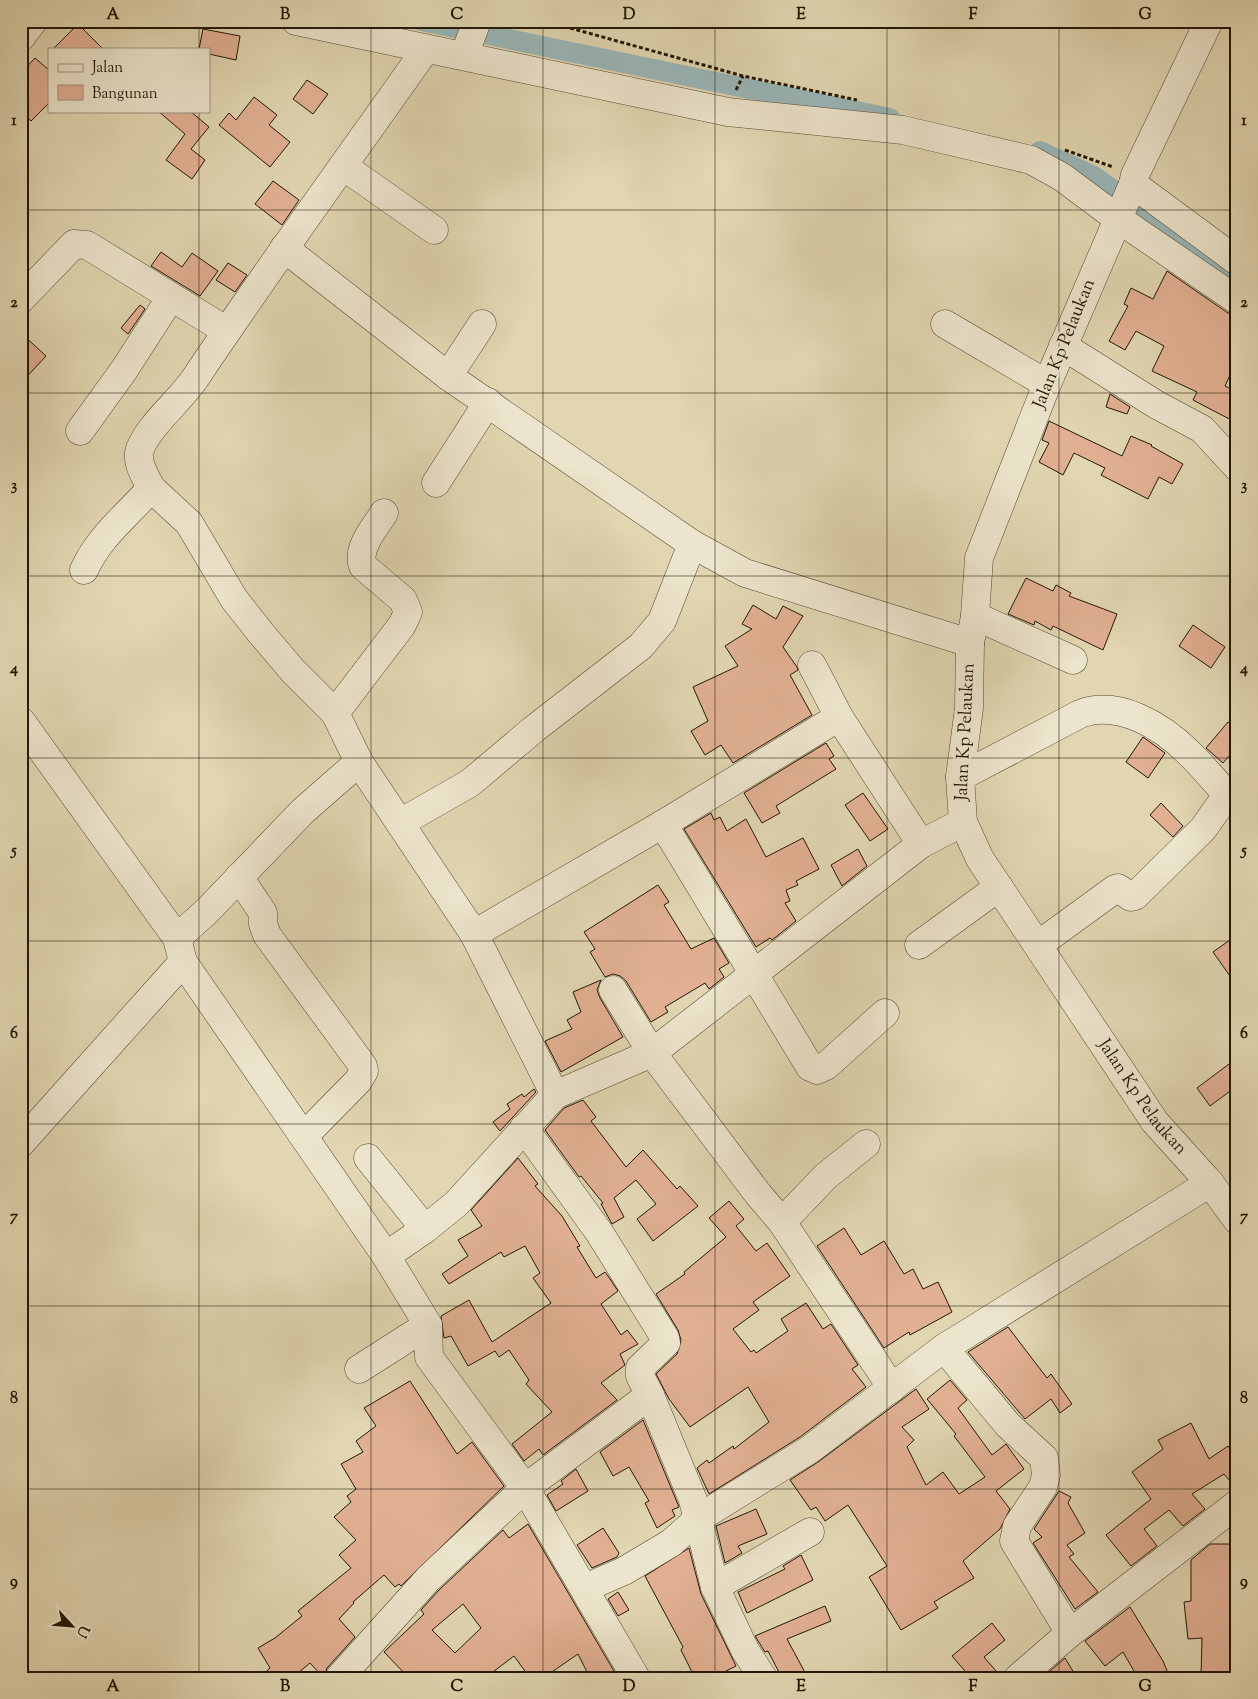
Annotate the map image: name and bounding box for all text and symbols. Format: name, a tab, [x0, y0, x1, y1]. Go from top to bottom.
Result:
text: A	[107, 4, 120, 27]
text: B	[280, 4, 290, 27]
text: C	[451, 4, 464, 27]
text: D	[623, 4, 636, 27]
text: E	[796, 4, 806, 27]
text: F	[969, 4, 978, 27]
text: G	[1138, 4, 1152, 27]
legend	[48, 48, 210, 112]
text: Jalan	[91, 58, 123, 79]
text: Bangunan	[92, 84, 158, 105]
text: 1	[11, 110, 17, 133]
text: 1	[1241, 110, 1247, 133]
street label: Jalan Kp Pelaukan	[1027, 275, 1103, 414]
text: 2	[10, 292, 18, 315]
text: 2	[1240, 292, 1248, 315]
text: 3	[11, 475, 18, 498]
text: 3	[1241, 475, 1248, 498]
text: 4	[9, 658, 18, 681]
text: 4	[1239, 658, 1248, 681]
street label: Jalan Kp Pelaukan	[949, 662, 983, 803]
text: 5	[9, 840, 17, 863]
text: 5	[1239, 840, 1247, 863]
text: 6	[10, 1023, 18, 1046]
text: 6	[1240, 1023, 1248, 1046]
street label: Jalan Kp Pelaukan	[1090, 1034, 1193, 1162]
text: 7	[10, 1206, 19, 1229]
text: 7	[1240, 1206, 1249, 1229]
text: 8	[10, 1388, 18, 1411]
text: 8	[1240, 1388, 1248, 1411]
text: 9	[10, 1571, 18, 1594]
text: 9	[1240, 1571, 1248, 1594]
north arrow	[48, 1602, 98, 1652]
text: U	[70, 1621, 93, 1641]
text: A	[107, 1676, 120, 1699]
text: B	[280, 1676, 290, 1699]
text: C	[451, 1676, 464, 1699]
text: D	[623, 1676, 636, 1699]
text: E	[796, 1676, 806, 1699]
text: F	[969, 1676, 978, 1699]
text: G	[1138, 1676, 1152, 1699]

